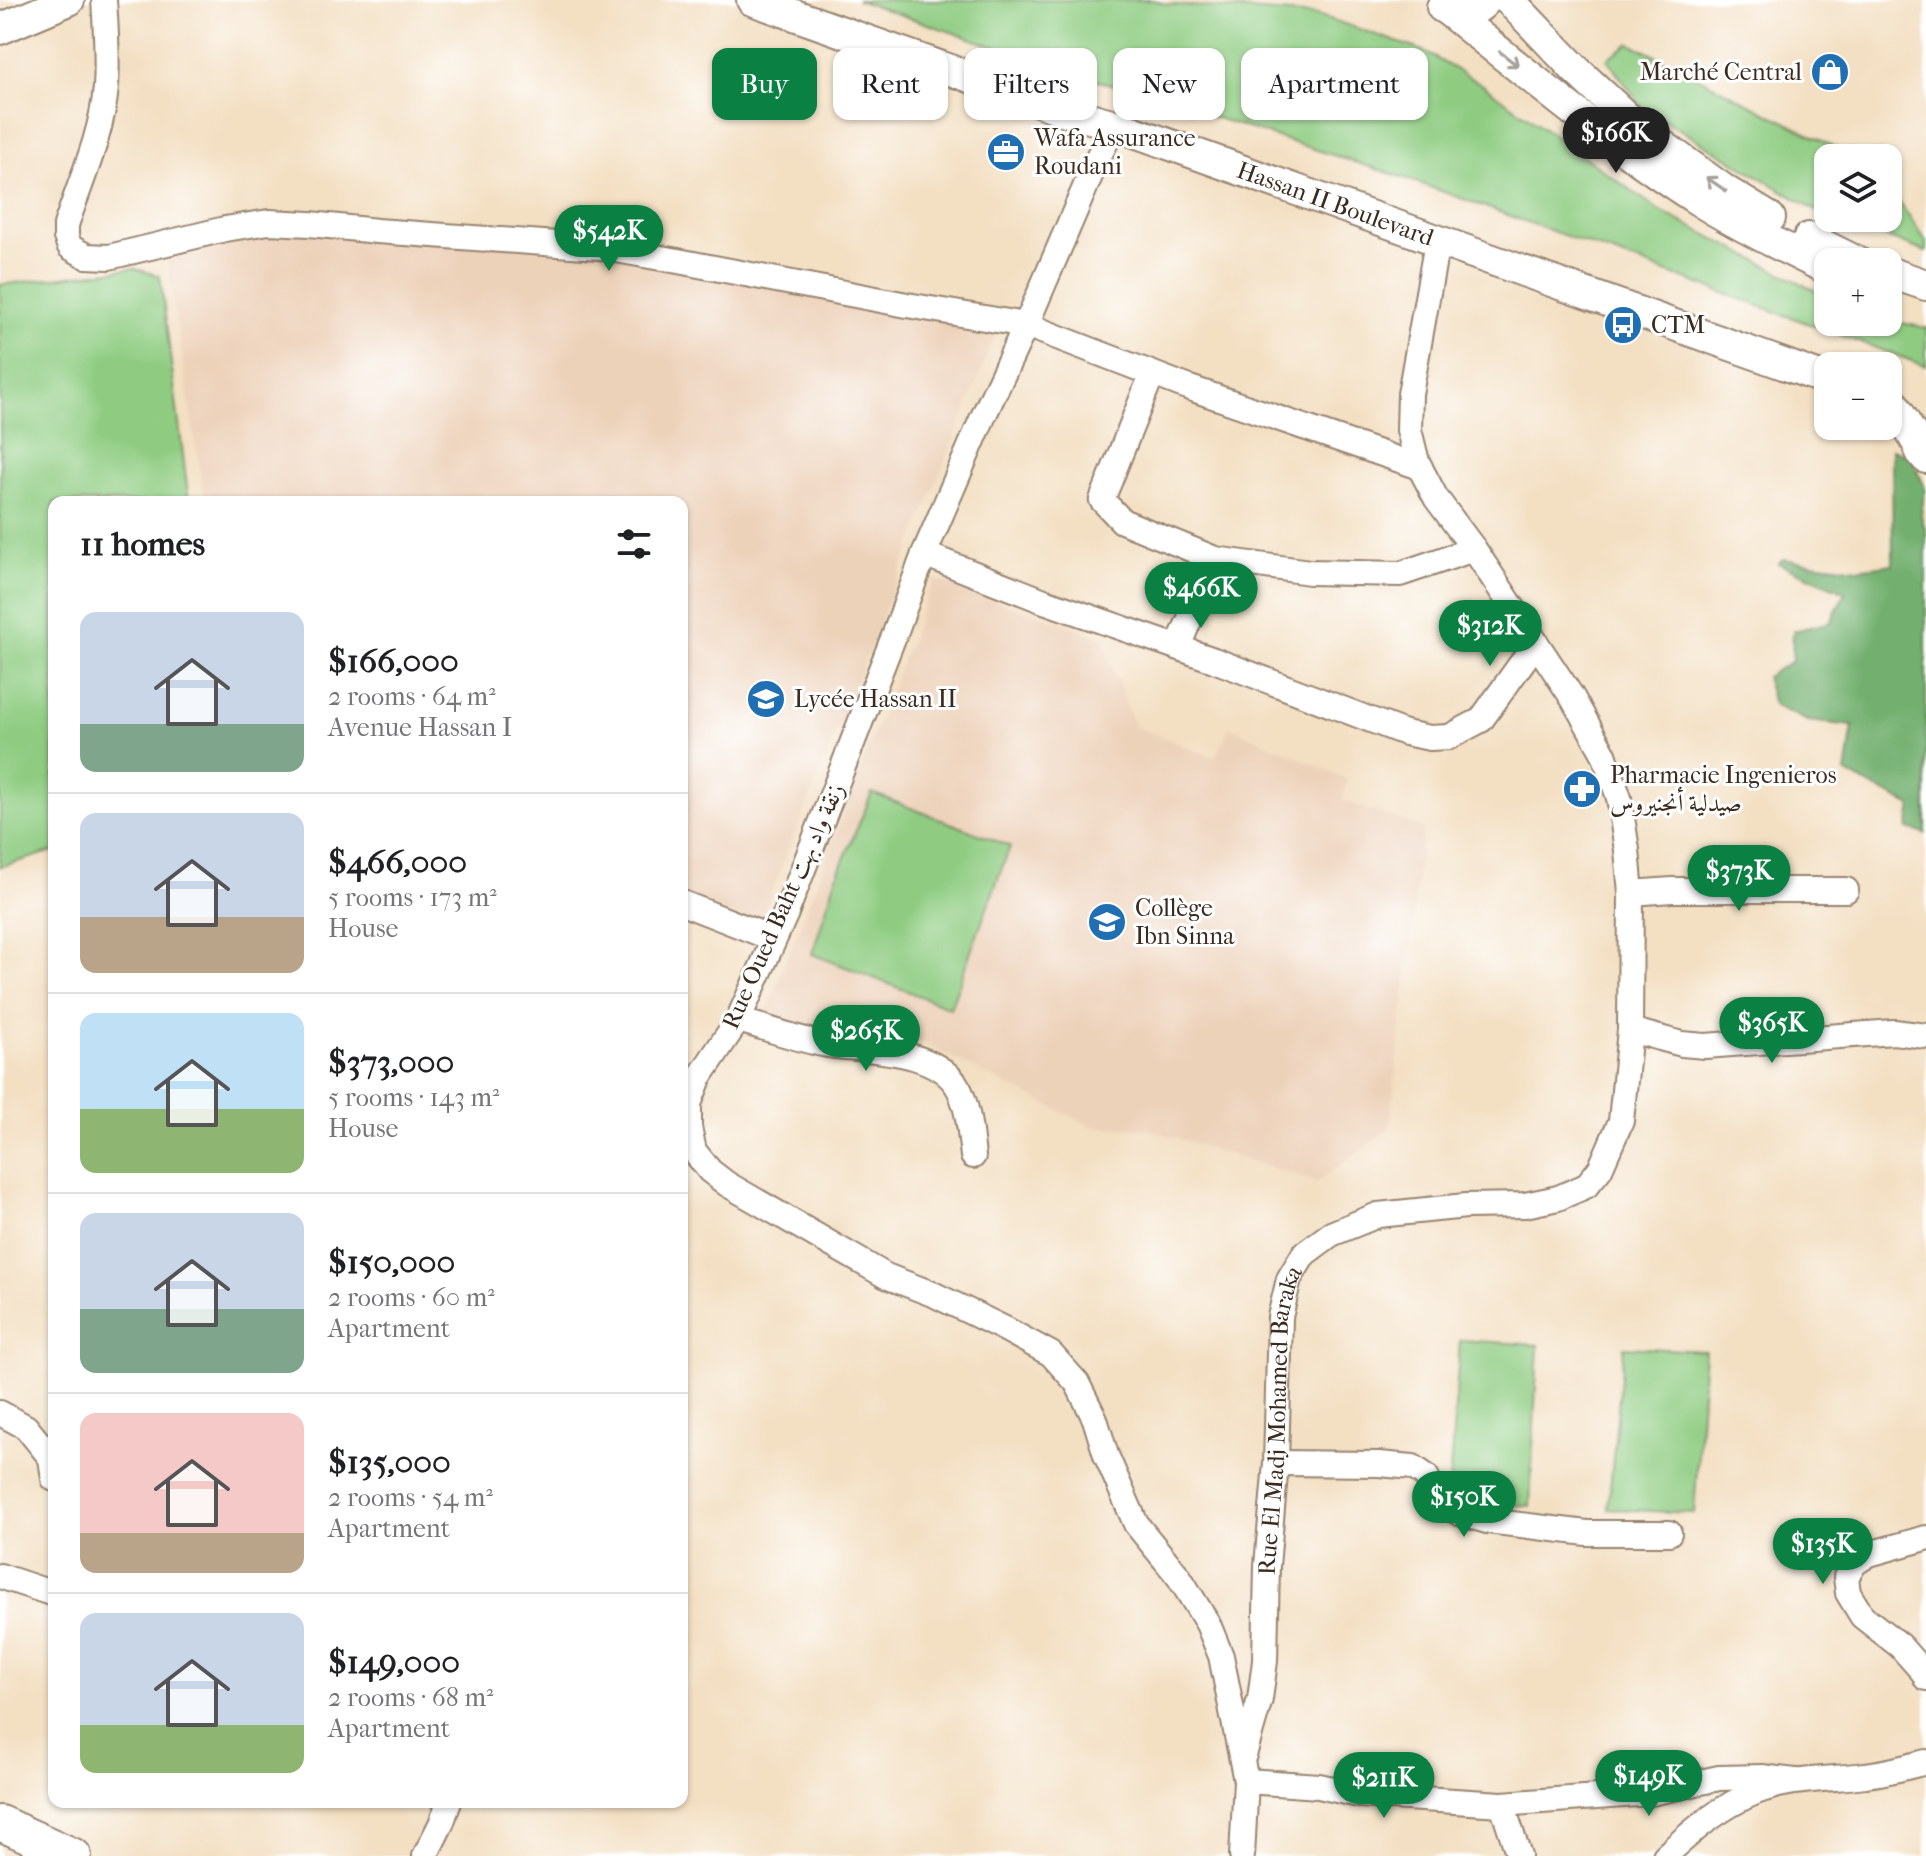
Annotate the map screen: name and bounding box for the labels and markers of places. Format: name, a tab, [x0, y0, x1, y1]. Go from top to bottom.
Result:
shop icon: Marché Central	[1809, 51, 1851, 93]
place label: Marché Central	[1640, 58, 1802, 86]
pin: $166K	[1560, 107, 1672, 175]
place label: Wafa Assurance Roudani	[1033, 124, 1196, 180]
office icon: Wafa Assurance Roudani	[985, 131, 1027, 173]
pin: $542K	[553, 205, 665, 273]
bus stop icon: CTM	[1602, 304, 1644, 346]
place label: CTM	[1651, 311, 1705, 339]
pin: $466K	[1145, 562, 1257, 630]
pin: $312K	[1434, 600, 1546, 668]
school or university icon: Lycée Hassan II	[745, 678, 787, 720]
place label: Lycée Hassan II	[794, 685, 957, 713]
place label: Pharmacie Ingenieros صيدلية أنجنيروس	[1610, 761, 1837, 817]
pharmacy icon: Pharmacie Ingenieros صيدلية أنجنيروس	[1561, 768, 1603, 810]
pin: $373K	[1683, 845, 1795, 913]
place label: Collège Ibn Sinna	[1135, 894, 1235, 950]
school or university icon: Collège Ibn Sinna	[1086, 901, 1128, 943]
pin: $365K	[1716, 997, 1828, 1065]
pin: $265K	[810, 1005, 922, 1073]
pin: $150K	[1408, 1471, 1520, 1539]
pin: $135K	[1767, 1518, 1879, 1586]
pin: $149K	[1593, 1750, 1705, 1818]
pin: $211K	[1328, 1752, 1440, 1820]

